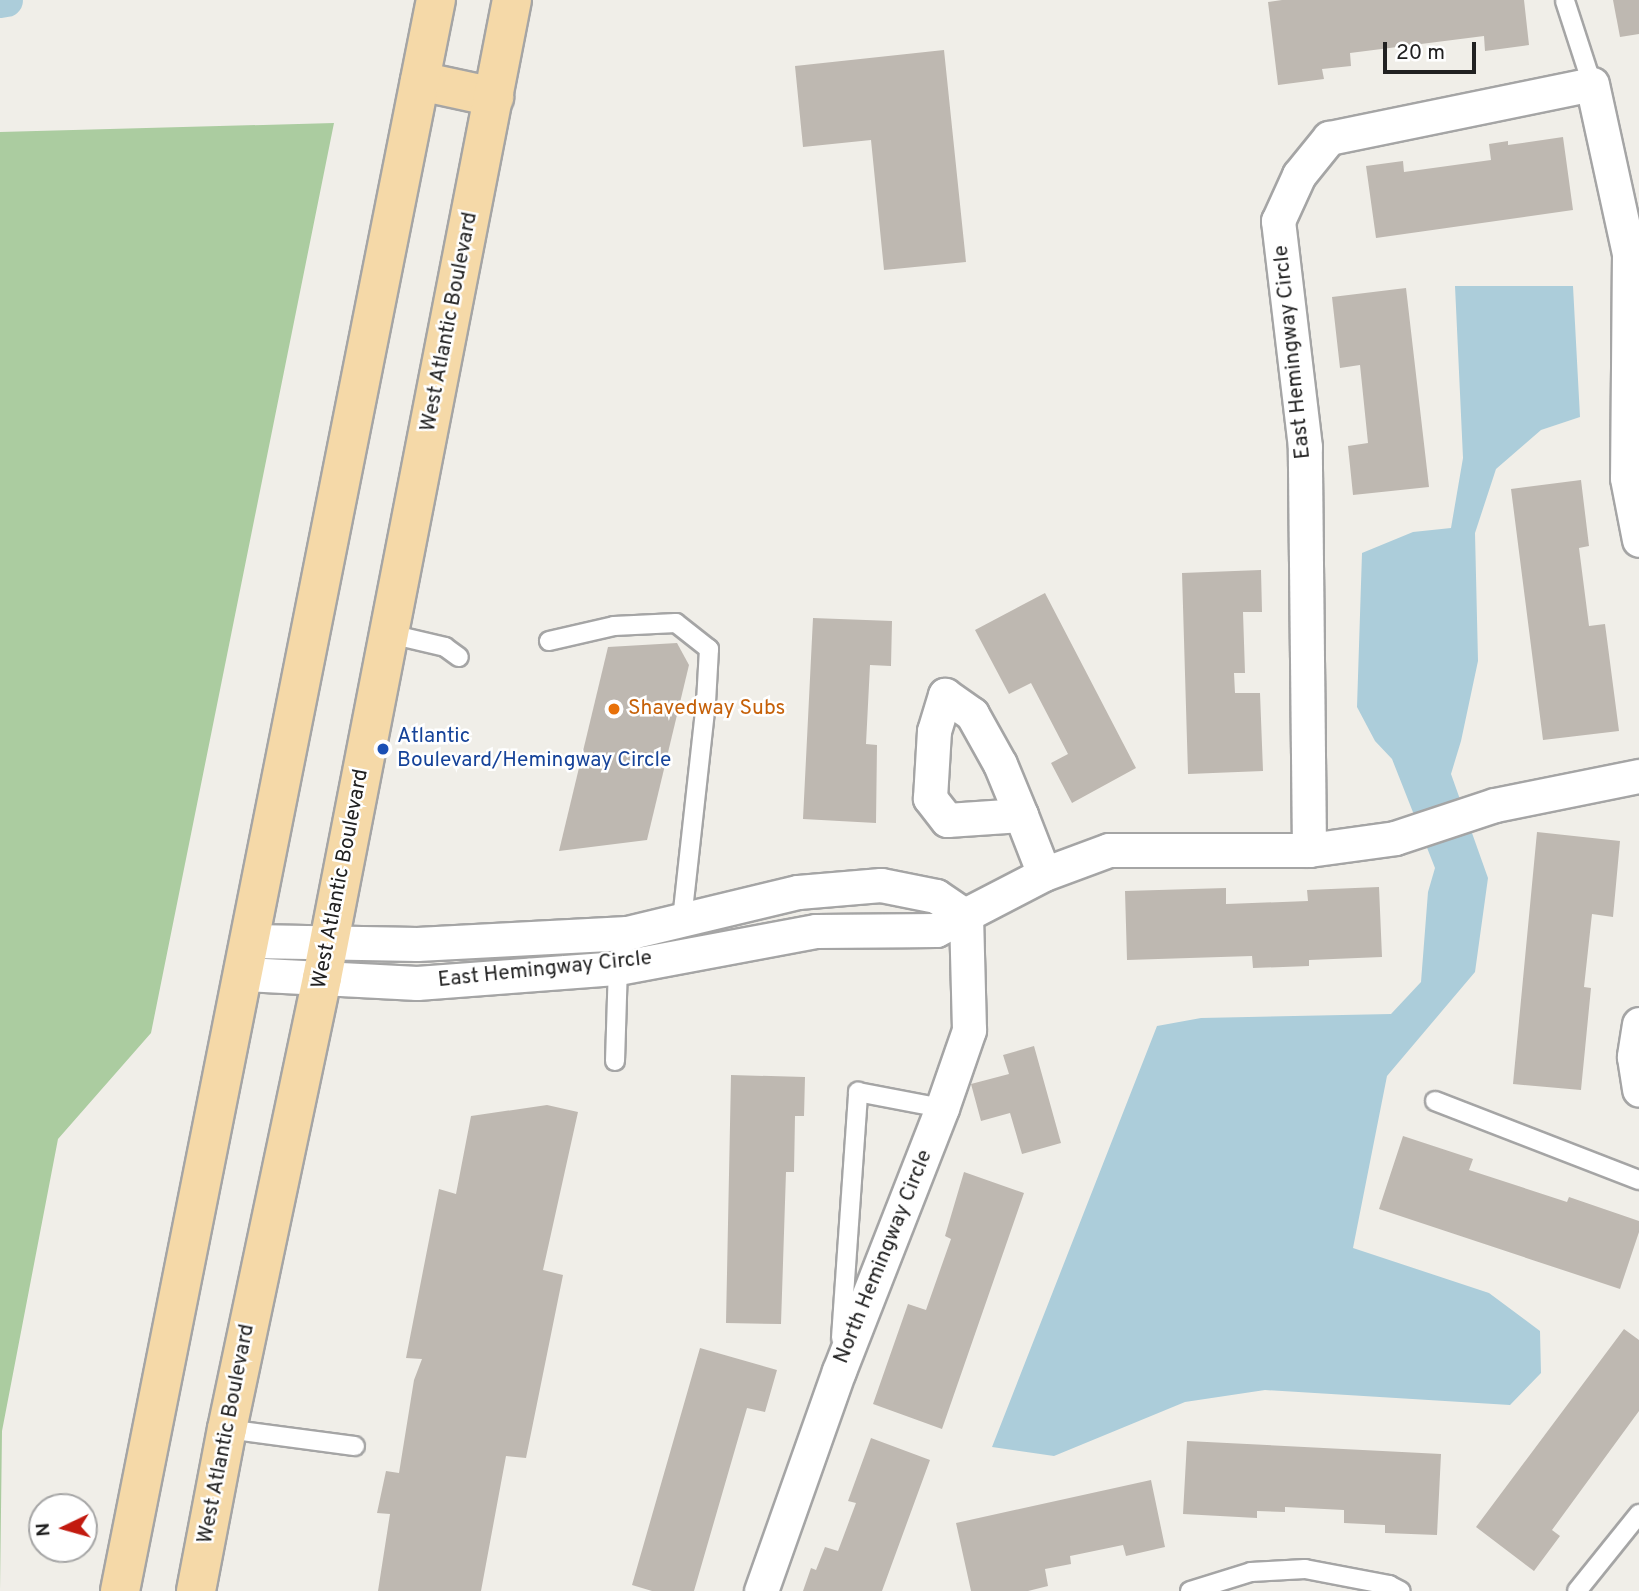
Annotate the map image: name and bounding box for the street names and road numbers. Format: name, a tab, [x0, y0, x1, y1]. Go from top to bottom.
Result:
street label: West Atlantic Boulevard	[416, 210, 484, 434]
street label: East Hemingway Circle	[1269, 244, 1317, 460]
street label: West Atlantic Boulevard	[307, 767, 375, 991]
street label: East Hemingway Circle	[437, 946, 653, 994]
street label: North Hemingway Circle	[830, 1146, 938, 1368]
street label: West Atlantic Boulevard	[193, 1322, 261, 1546]

